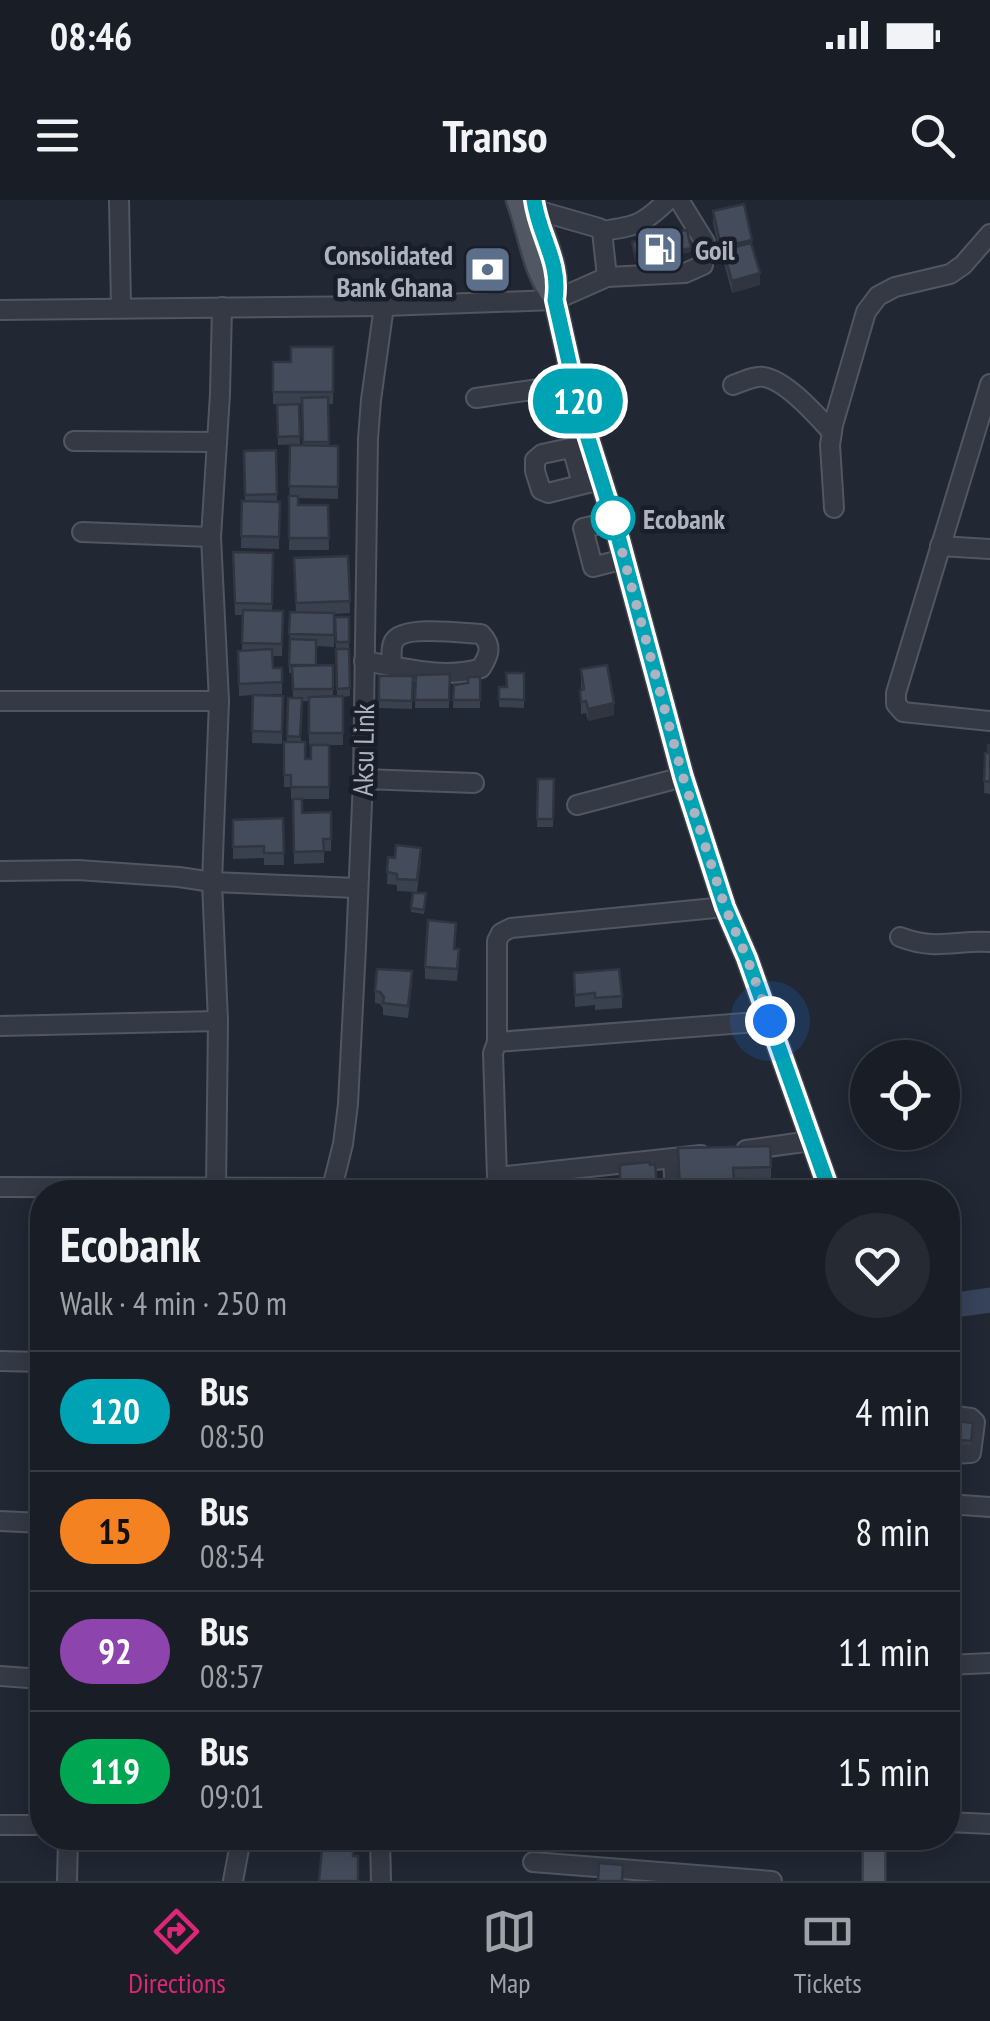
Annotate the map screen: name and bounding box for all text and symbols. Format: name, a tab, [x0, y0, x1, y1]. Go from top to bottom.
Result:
text: 08:46	[50, 11, 132, 60]
text: Transo	[442, 106, 548, 164]
icon: menu	[30, 108, 85, 163]
icon: search	[905, 108, 960, 163]
fuel station icon: Goil	[634, 223, 686, 275]
place label: Goil	[695, 231, 735, 268]
place label: Consolidated Bank Ghana	[324, 236, 453, 305]
bank icon: Consolidated Bank Ghana	[462, 244, 514, 296]
line badge: 120	[520, 368, 636, 434]
text: 120	[553, 378, 603, 424]
marker: Ecobank	[592, 497, 634, 539]
place label: Ecobank	[643, 500, 725, 537]
street label: Aksu Link	[344, 703, 382, 797]
your location	[745, 996, 795, 1046]
map controls	[850, 1040, 960, 1150]
button: locate	[850, 1040, 960, 1150]
text: Ecobank	[60, 1213, 201, 1275]
button: heart	[825, 1213, 930, 1318]
text: Walk · 4 min · 250 m	[60, 1282, 287, 1324]
text: Bus	[200, 1366, 249, 1415]
text: 4 min	[855, 1387, 930, 1436]
text: 120	[90, 1388, 140, 1434]
text: 08:50	[200, 1415, 264, 1457]
text: Bus	[200, 1486, 249, 1535]
text: 8 min	[855, 1507, 930, 1556]
text: 15	[98, 1508, 132, 1554]
text: 08:54	[200, 1535, 264, 1577]
text: Bus	[200, 1606, 249, 1655]
text: 11 min	[838, 1627, 930, 1676]
text: 92	[98, 1628, 132, 1674]
text: 08:57	[200, 1655, 264, 1697]
text: Bus	[200, 1726, 249, 1775]
text: 15 min	[838, 1747, 930, 1796]
text: 119	[90, 1748, 140, 1794]
text: 09:01	[200, 1775, 264, 1817]
tab: Directions	[128, 1904, 226, 2001]
tab: Map	[482, 1904, 537, 2001]
tab: Tickets	[794, 1904, 862, 2001]

